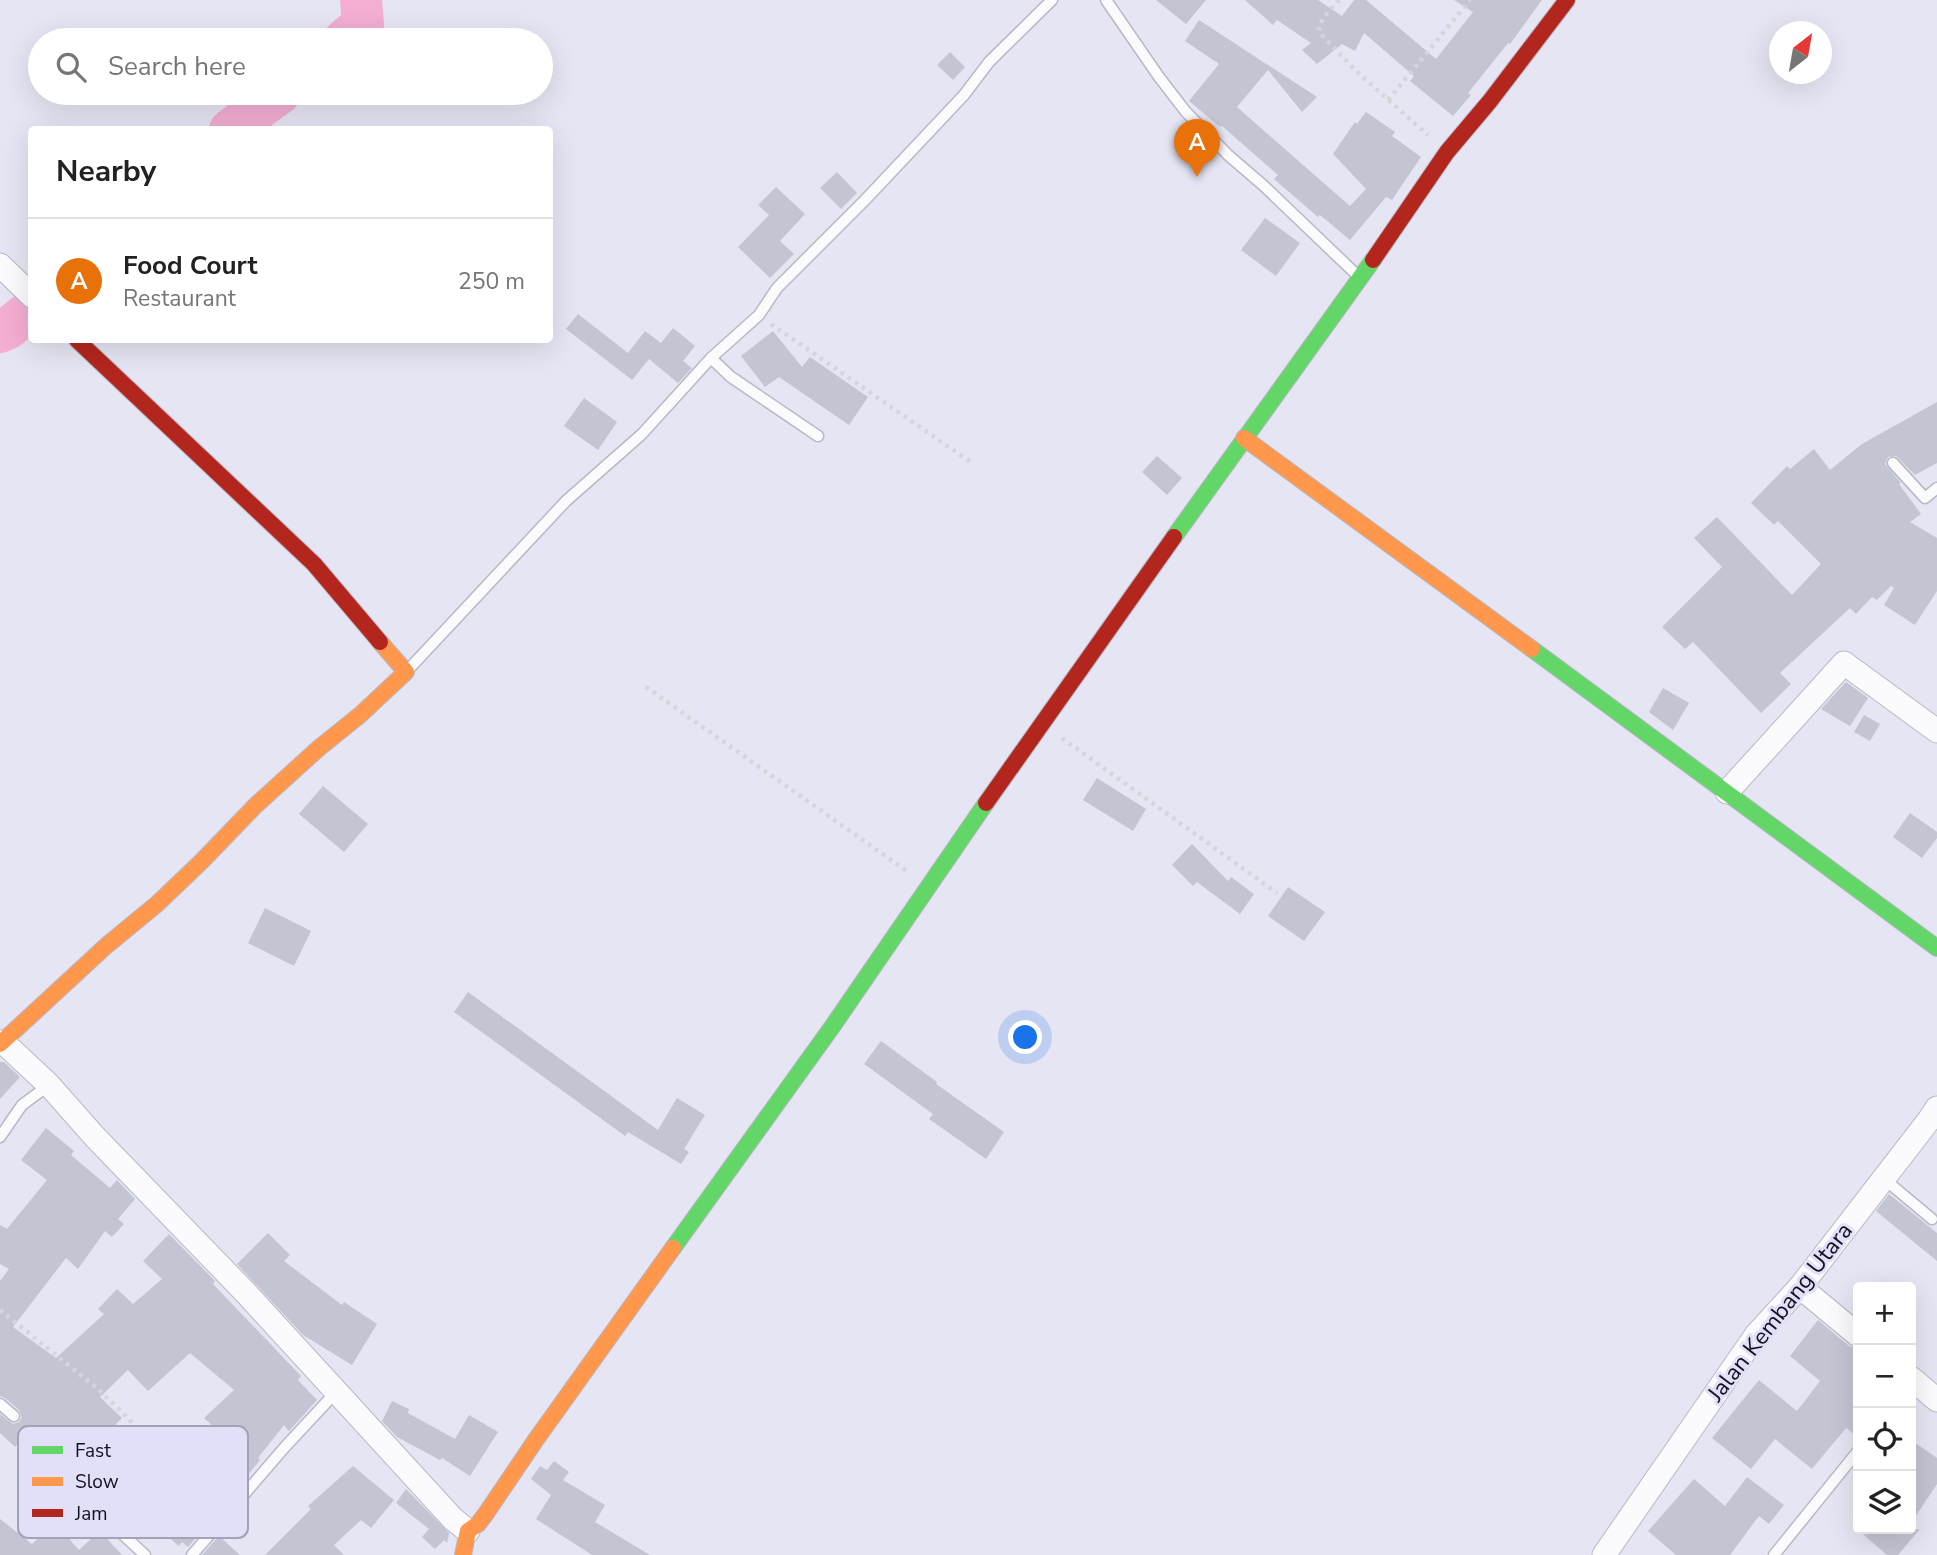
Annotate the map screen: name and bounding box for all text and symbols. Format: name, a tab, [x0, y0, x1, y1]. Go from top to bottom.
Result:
north arrow	[1769, 21, 1832, 84]
search box	[28, 28, 553, 105]
icon: search	[52, 48, 90, 86]
text: Search here	[108, 49, 246, 84]
pin: A	[1174, 119, 1220, 177]
text: Nearby	[56, 151, 156, 192]
text: Food Court	[123, 248, 257, 283]
text: A	[70, 266, 88, 297]
text: 250 m	[458, 266, 525, 297]
text: Restaurant	[123, 283, 236, 314]
your location	[1008, 1020, 1042, 1054]
street label: Jalan Kembang Utara	[1700, 1216, 1860, 1409]
map controls	[1853, 1282, 1916, 1534]
button: +	[1853, 1282, 1916, 1345]
button: −	[1853, 1345, 1916, 1408]
button: locate	[1853, 1408, 1916, 1471]
legend	[18, 1426, 248, 1538]
text: Fast	[75, 1438, 111, 1464]
text: Slow	[75, 1469, 119, 1495]
button: layers	[1853, 1471, 1916, 1534]
text: Jam	[74, 1501, 108, 1527]

